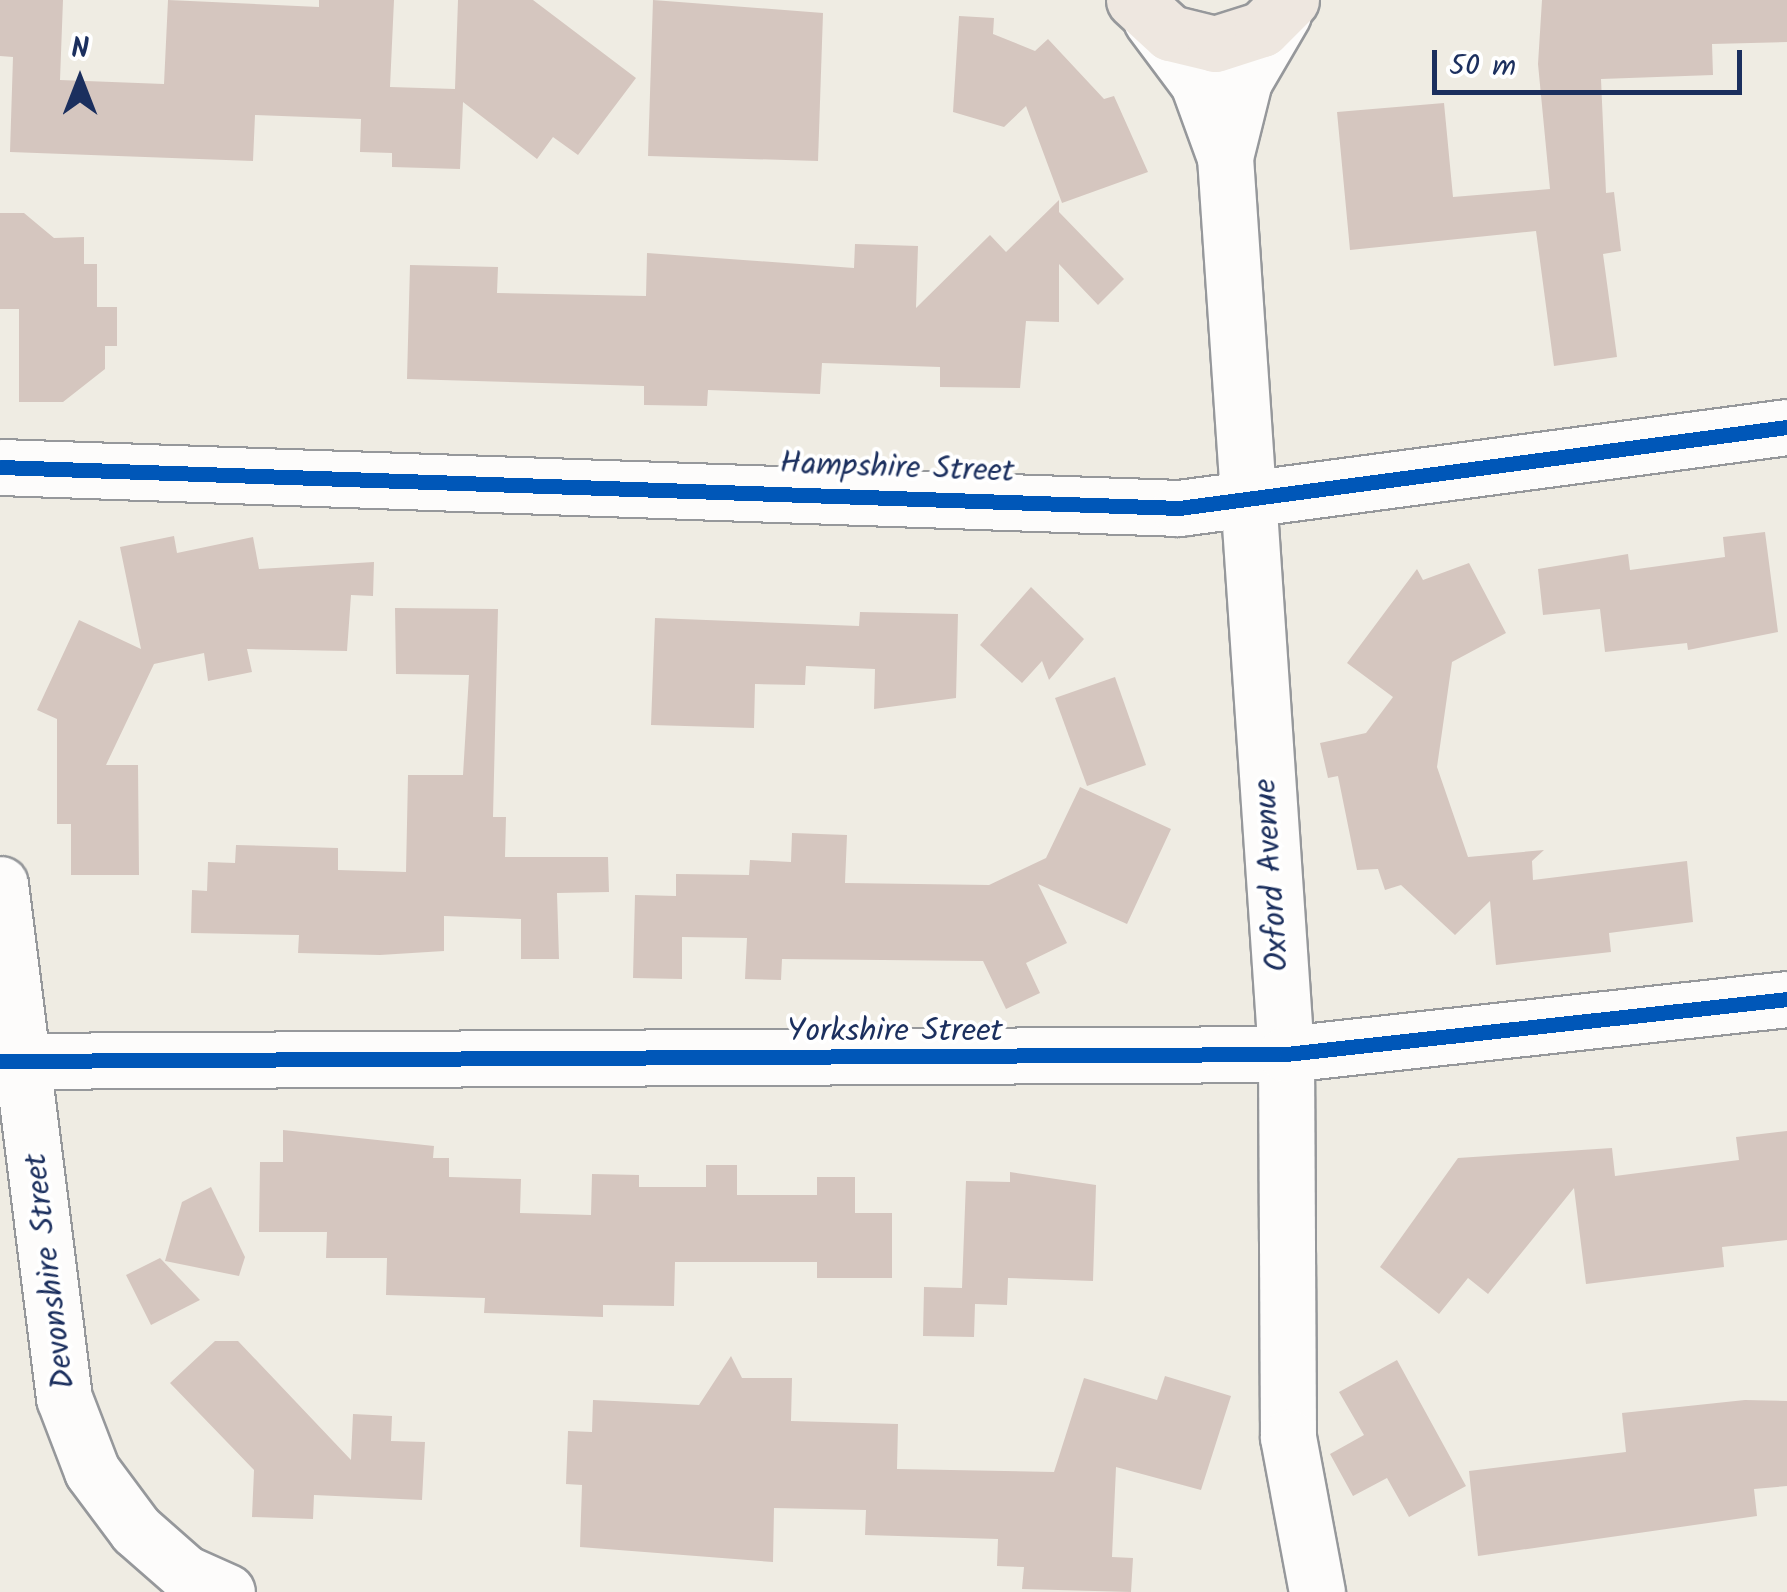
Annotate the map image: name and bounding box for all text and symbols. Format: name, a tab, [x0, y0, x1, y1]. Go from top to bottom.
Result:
text: N	[71, 27, 89, 72]
north arrow	[30, 30, 130, 130]
scale bar	[1437, 30, 1747, 92]
text: 50 m	[1449, 43, 1516, 91]
street label: Hampshire Street	[779, 446, 1015, 492]
street label: Oxford Avenue	[1247, 777, 1299, 973]
street label: Yorkshire Street	[787, 1013, 1003, 1051]
street label: Devonshire Street	[17, 1151, 85, 1391]

